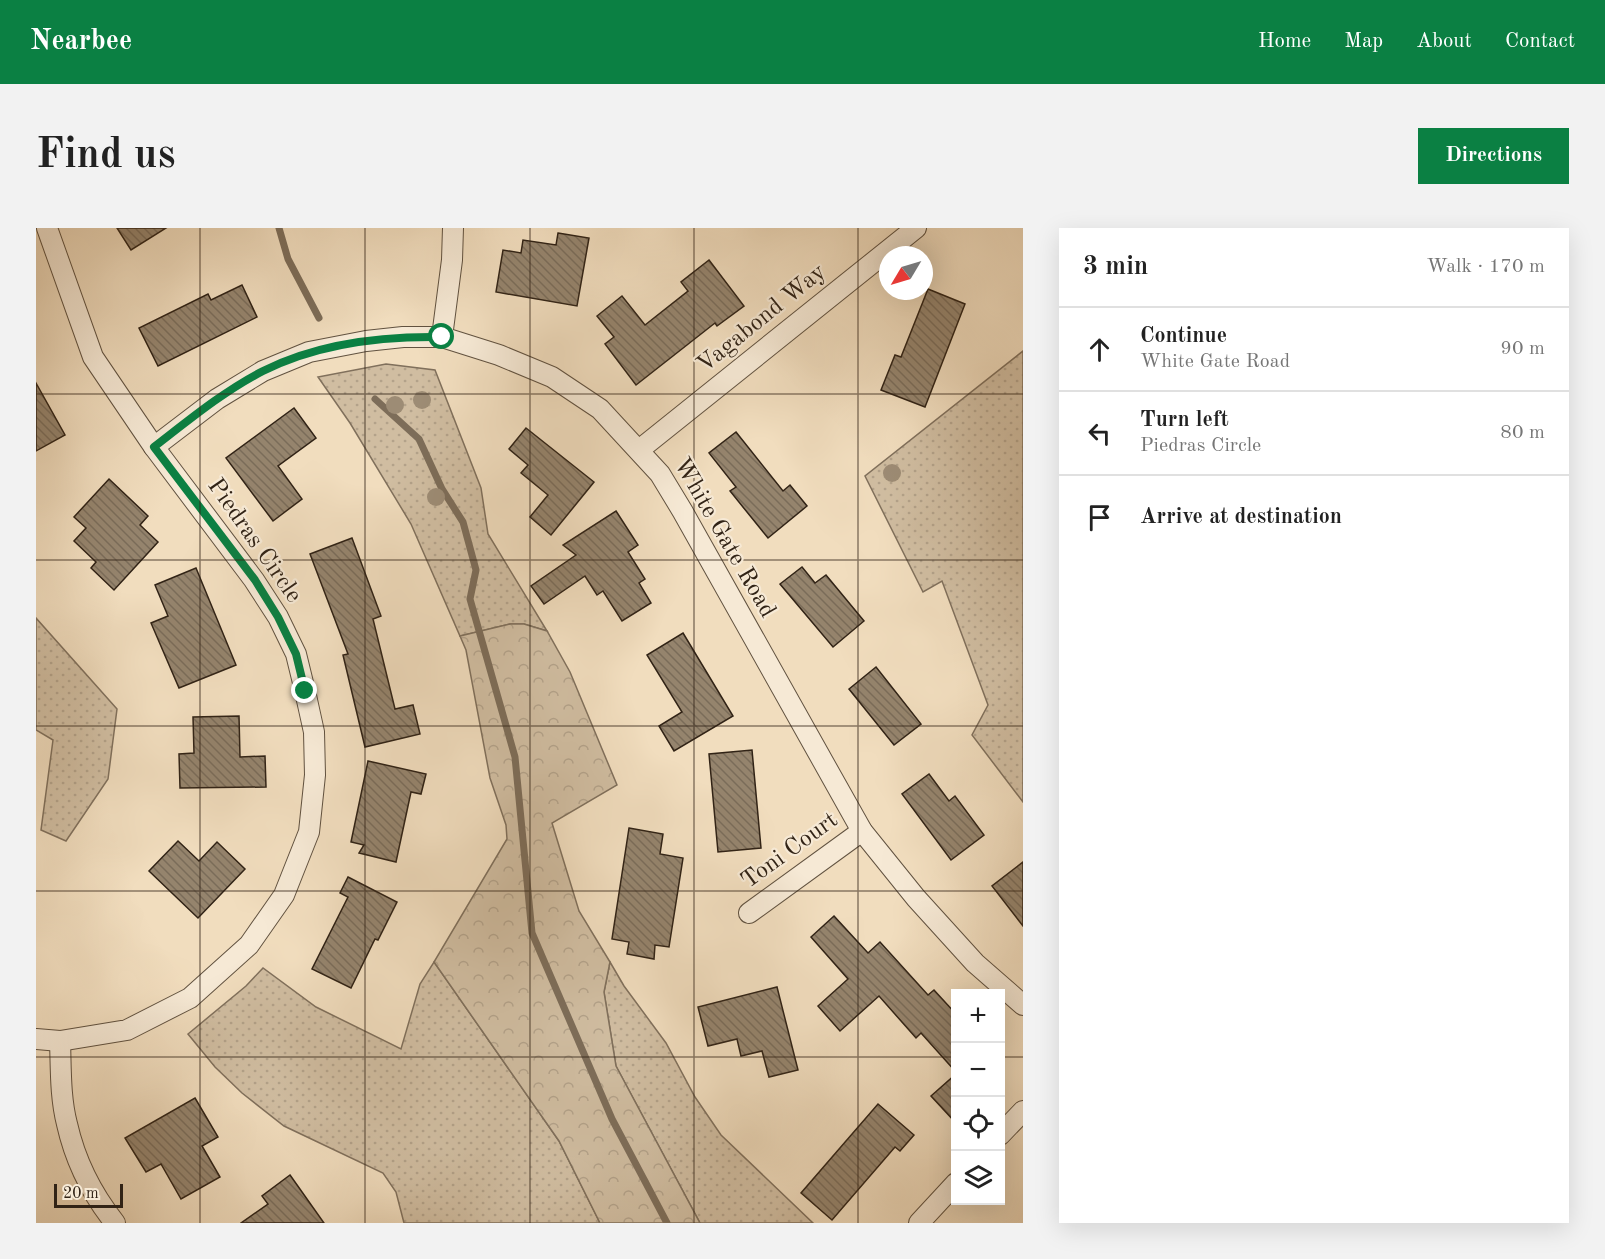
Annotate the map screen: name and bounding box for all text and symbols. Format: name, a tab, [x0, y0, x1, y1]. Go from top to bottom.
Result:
text: Nearbee	[30, 28, 132, 56]
text: Home	[1258, 31, 1311, 52]
text: Map	[1344, 31, 1383, 52]
text: About	[1416, 31, 1472, 52]
text: Contact	[1505, 31, 1575, 52]
button: Directions	[1418, 128, 1569, 184]
text: Find us	[36, 135, 175, 177]
north arrow	[879, 246, 933, 300]
text: 3 min	[1083, 254, 1148, 280]
text: Walk · 170 m	[1426, 257, 1545, 277]
street label: Vagabond Way	[693, 260, 831, 378]
route start	[428, 323, 454, 349]
text: Continue	[1140, 325, 1227, 347]
icon: ahead	[1083, 333, 1116, 366]
text: 90 m	[1500, 339, 1545, 359]
text: White Gate Road	[1140, 352, 1290, 372]
text: Turn left	[1140, 409, 1229, 431]
icon: left	[1083, 417, 1116, 450]
text: 80 m	[1500, 423, 1545, 443]
text: Piedras Circle	[1140, 436, 1261, 456]
street label: White Gate Road	[669, 454, 779, 622]
street label: Piedras Circle	[202, 474, 306, 608]
icon: arrive	[1083, 501, 1116, 534]
text: Arrive at destination	[1140, 506, 1342, 528]
route end	[291, 677, 317, 703]
street label: Toni Court	[737, 808, 843, 894]
map controls	[951, 989, 1005, 1205]
button: +	[951, 989, 1005, 1043]
button: −	[951, 1043, 1005, 1097]
button: locate	[951, 1097, 1005, 1151]
button: layers	[951, 1151, 1005, 1205]
scale bar	[54, 1181, 123, 1208]
text: 20 m	[63, 1186, 99, 1202]

